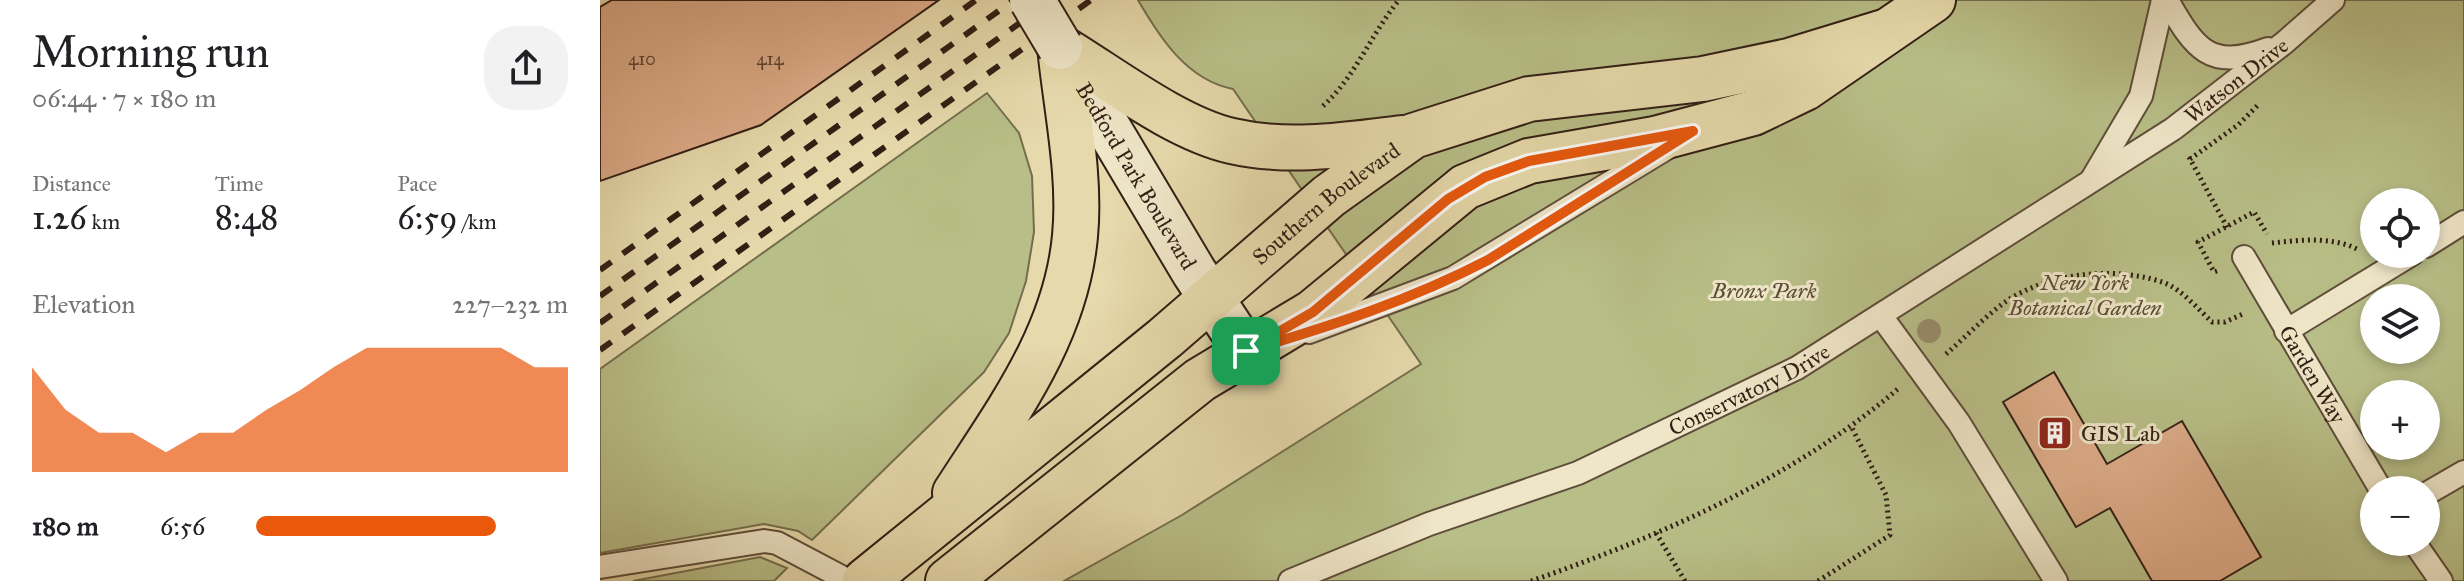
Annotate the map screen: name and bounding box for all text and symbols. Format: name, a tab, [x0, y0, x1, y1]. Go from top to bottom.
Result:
text: Morning run	[32, 25, 269, 79]
button: share	[484, 26, 568, 110]
street label: Watson Drive	[2179, 32, 2294, 129]
house number: 410	[628, 48, 656, 70]
house number: 414	[756, 48, 785, 70]
street label: Bedford Park Boulevard	[1070, 78, 1202, 275]
text: 06:44 · 7 × 180 m	[32, 82, 216, 114]
street label: Southern Boulevard	[1247, 137, 1405, 270]
text: Distance	[32, 170, 111, 197]
text: Time	[215, 170, 263, 197]
text: Pace	[397, 170, 437, 197]
map controls	[2360, 188, 2440, 556]
button: locate	[2360, 188, 2440, 268]
text: 1.26	[32, 197, 87, 238]
text: 8:48	[215, 197, 278, 238]
text: 6:59	[397, 197, 457, 238]
text: km	[87, 208, 120, 235]
text: /km	[457, 208, 497, 235]
park label: New York Botanical Garden	[2007, 269, 2162, 321]
park label: Bronx Park	[1711, 277, 1817, 304]
button: layers	[2360, 284, 2440, 364]
text: Elevation	[32, 288, 135, 320]
text: 227–232 m	[452, 288, 568, 320]
pin	[1212, 317, 1280, 385]
street label: Garden Way	[2273, 320, 2352, 429]
icon: arrive	[1224, 329, 1268, 373]
street label: Conservatory Drive	[1664, 338, 1835, 442]
button: +	[2360, 380, 2440, 460]
building icon: GIS Lab	[2036, 414, 2074, 452]
place label: GIS Lab	[2081, 420, 2160, 447]
button: −	[2360, 476, 2440, 556]
text: 180 m	[32, 510, 99, 542]
text: 6:56	[160, 510, 205, 542]

